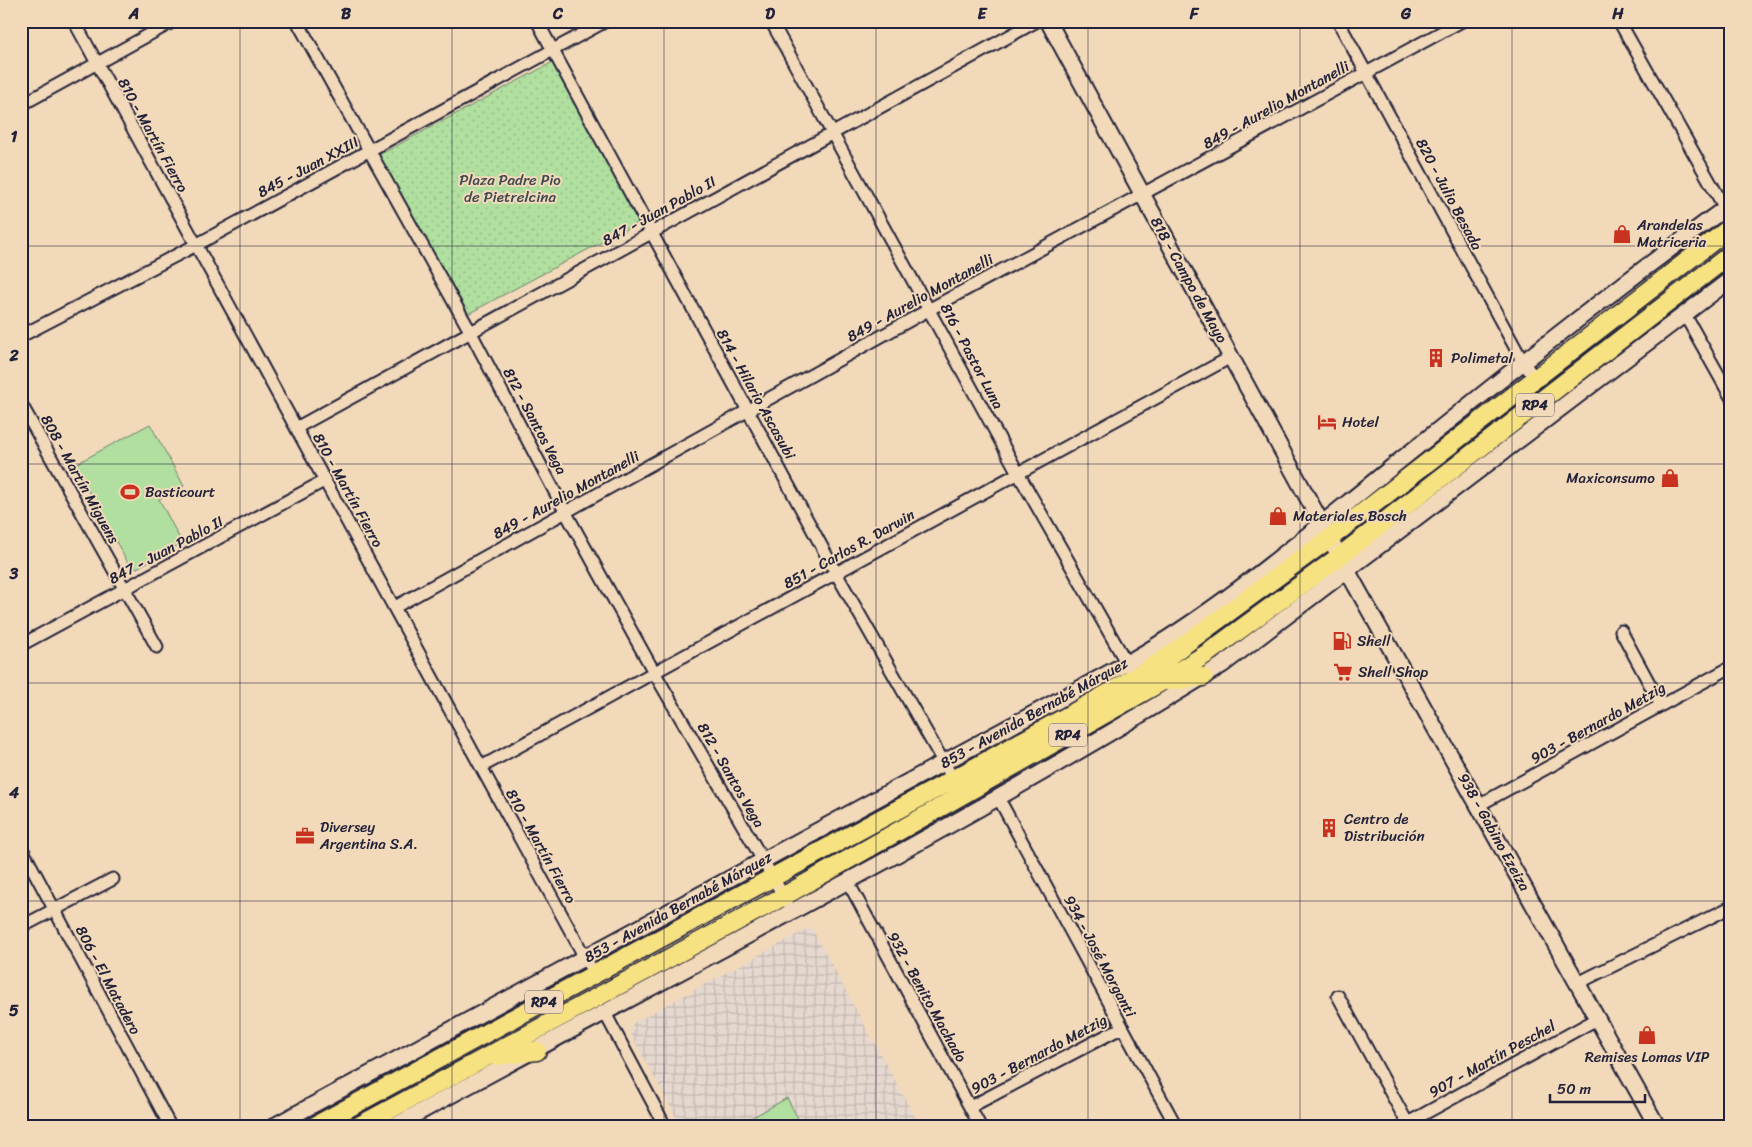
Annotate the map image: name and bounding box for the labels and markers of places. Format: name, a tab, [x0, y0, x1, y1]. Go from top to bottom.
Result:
place label: Arandelas Matriceria	[1636, 212, 1707, 255]
shop icon: Arandelas Matriceria	[1611, 223, 1633, 245]
place label: Polimetal	[1451, 345, 1513, 371]
building icon: Polimetal	[1425, 347, 1447, 369]
place label: Hotel	[1342, 409, 1380, 435]
hotel icon: Hotel	[1316, 411, 1338, 433]
place label: Maxiconsumo	[1566, 465, 1655, 491]
shop icon: Maxiconsumo	[1659, 467, 1681, 489]
place label: Basticourt	[145, 479, 216, 505]
sports icon: Basticourt	[119, 481, 141, 503]
place label: Materiales Bosch	[1293, 503, 1407, 529]
shop icon: Materiales Bosch	[1267, 505, 1289, 527]
place label: Shell	[1357, 628, 1391, 654]
fuel station icon: Shell	[1331, 630, 1353, 652]
place label: Shell Shop	[1358, 659, 1428, 685]
supermarket icon: Shell Shop	[1332, 661, 1354, 683]
place label: Centro de Distribución	[1344, 806, 1425, 849]
place label: Diversey Argentina S.A.	[319, 814, 418, 857]
building icon: Centro de Distribución	[1318, 817, 1340, 839]
office icon: Diversey Argentina S.A.	[294, 825, 316, 847]
shop icon: Remises Lomas VIP	[1636, 1024, 1658, 1046]
place label: Remises Lomas VIP	[1585, 1044, 1710, 1070]

